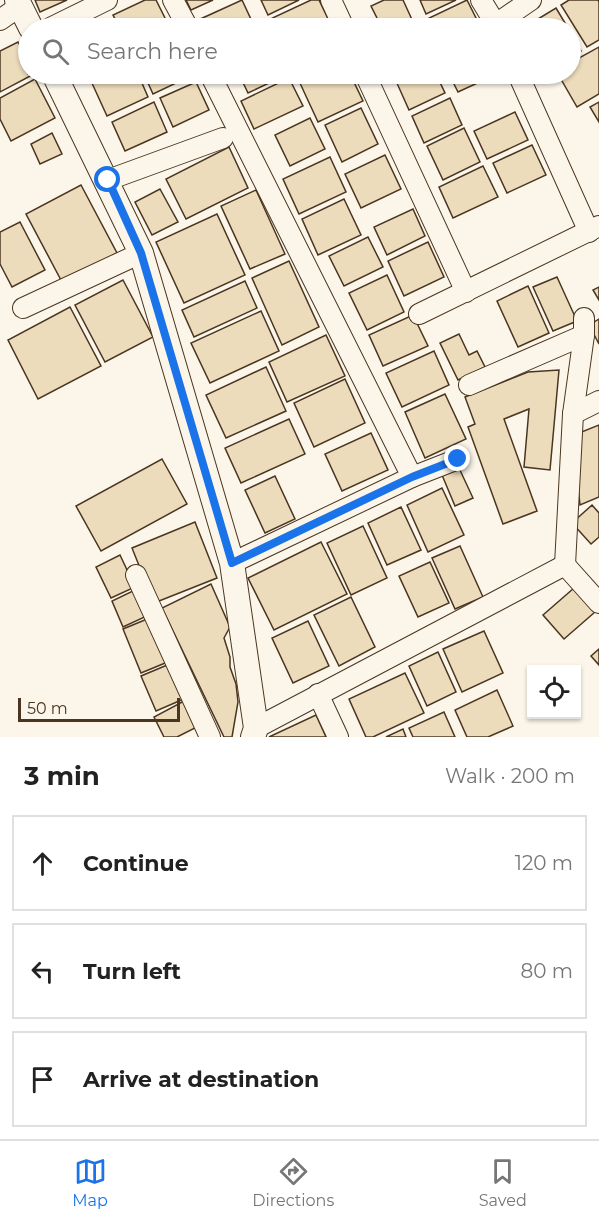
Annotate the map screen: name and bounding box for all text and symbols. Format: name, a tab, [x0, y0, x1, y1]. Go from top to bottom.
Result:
search box	[18, 18, 581, 84]
icon: search	[39, 35, 72, 68]
text: Search here	[87, 38, 218, 65]
route start	[94, 166, 120, 192]
route end	[444, 445, 470, 471]
map controls	[527, 665, 581, 719]
button: locate	[527, 665, 581, 719]
scale bar	[18, 695, 180, 722]
text: 50 m	[27, 699, 68, 718]
text: 3 min	[24, 760, 100, 792]
text: Walk · 200 m	[445, 764, 575, 788]
icon: ahead	[26, 847, 59, 880]
text: Continue	[83, 850, 189, 877]
text: 120 m	[515, 851, 573, 875]
icon: left	[26, 955, 59, 988]
text: Turn left	[83, 958, 181, 985]
text: 80 m	[521, 959, 573, 983]
icon: arrive	[26, 1063, 59, 1096]
text: Arrive at destination	[83, 1066, 319, 1093]
tab: Map	[72, 1155, 108, 1210]
tab: Directions	[252, 1155, 334, 1210]
tab: Saved	[479, 1155, 527, 1210]

